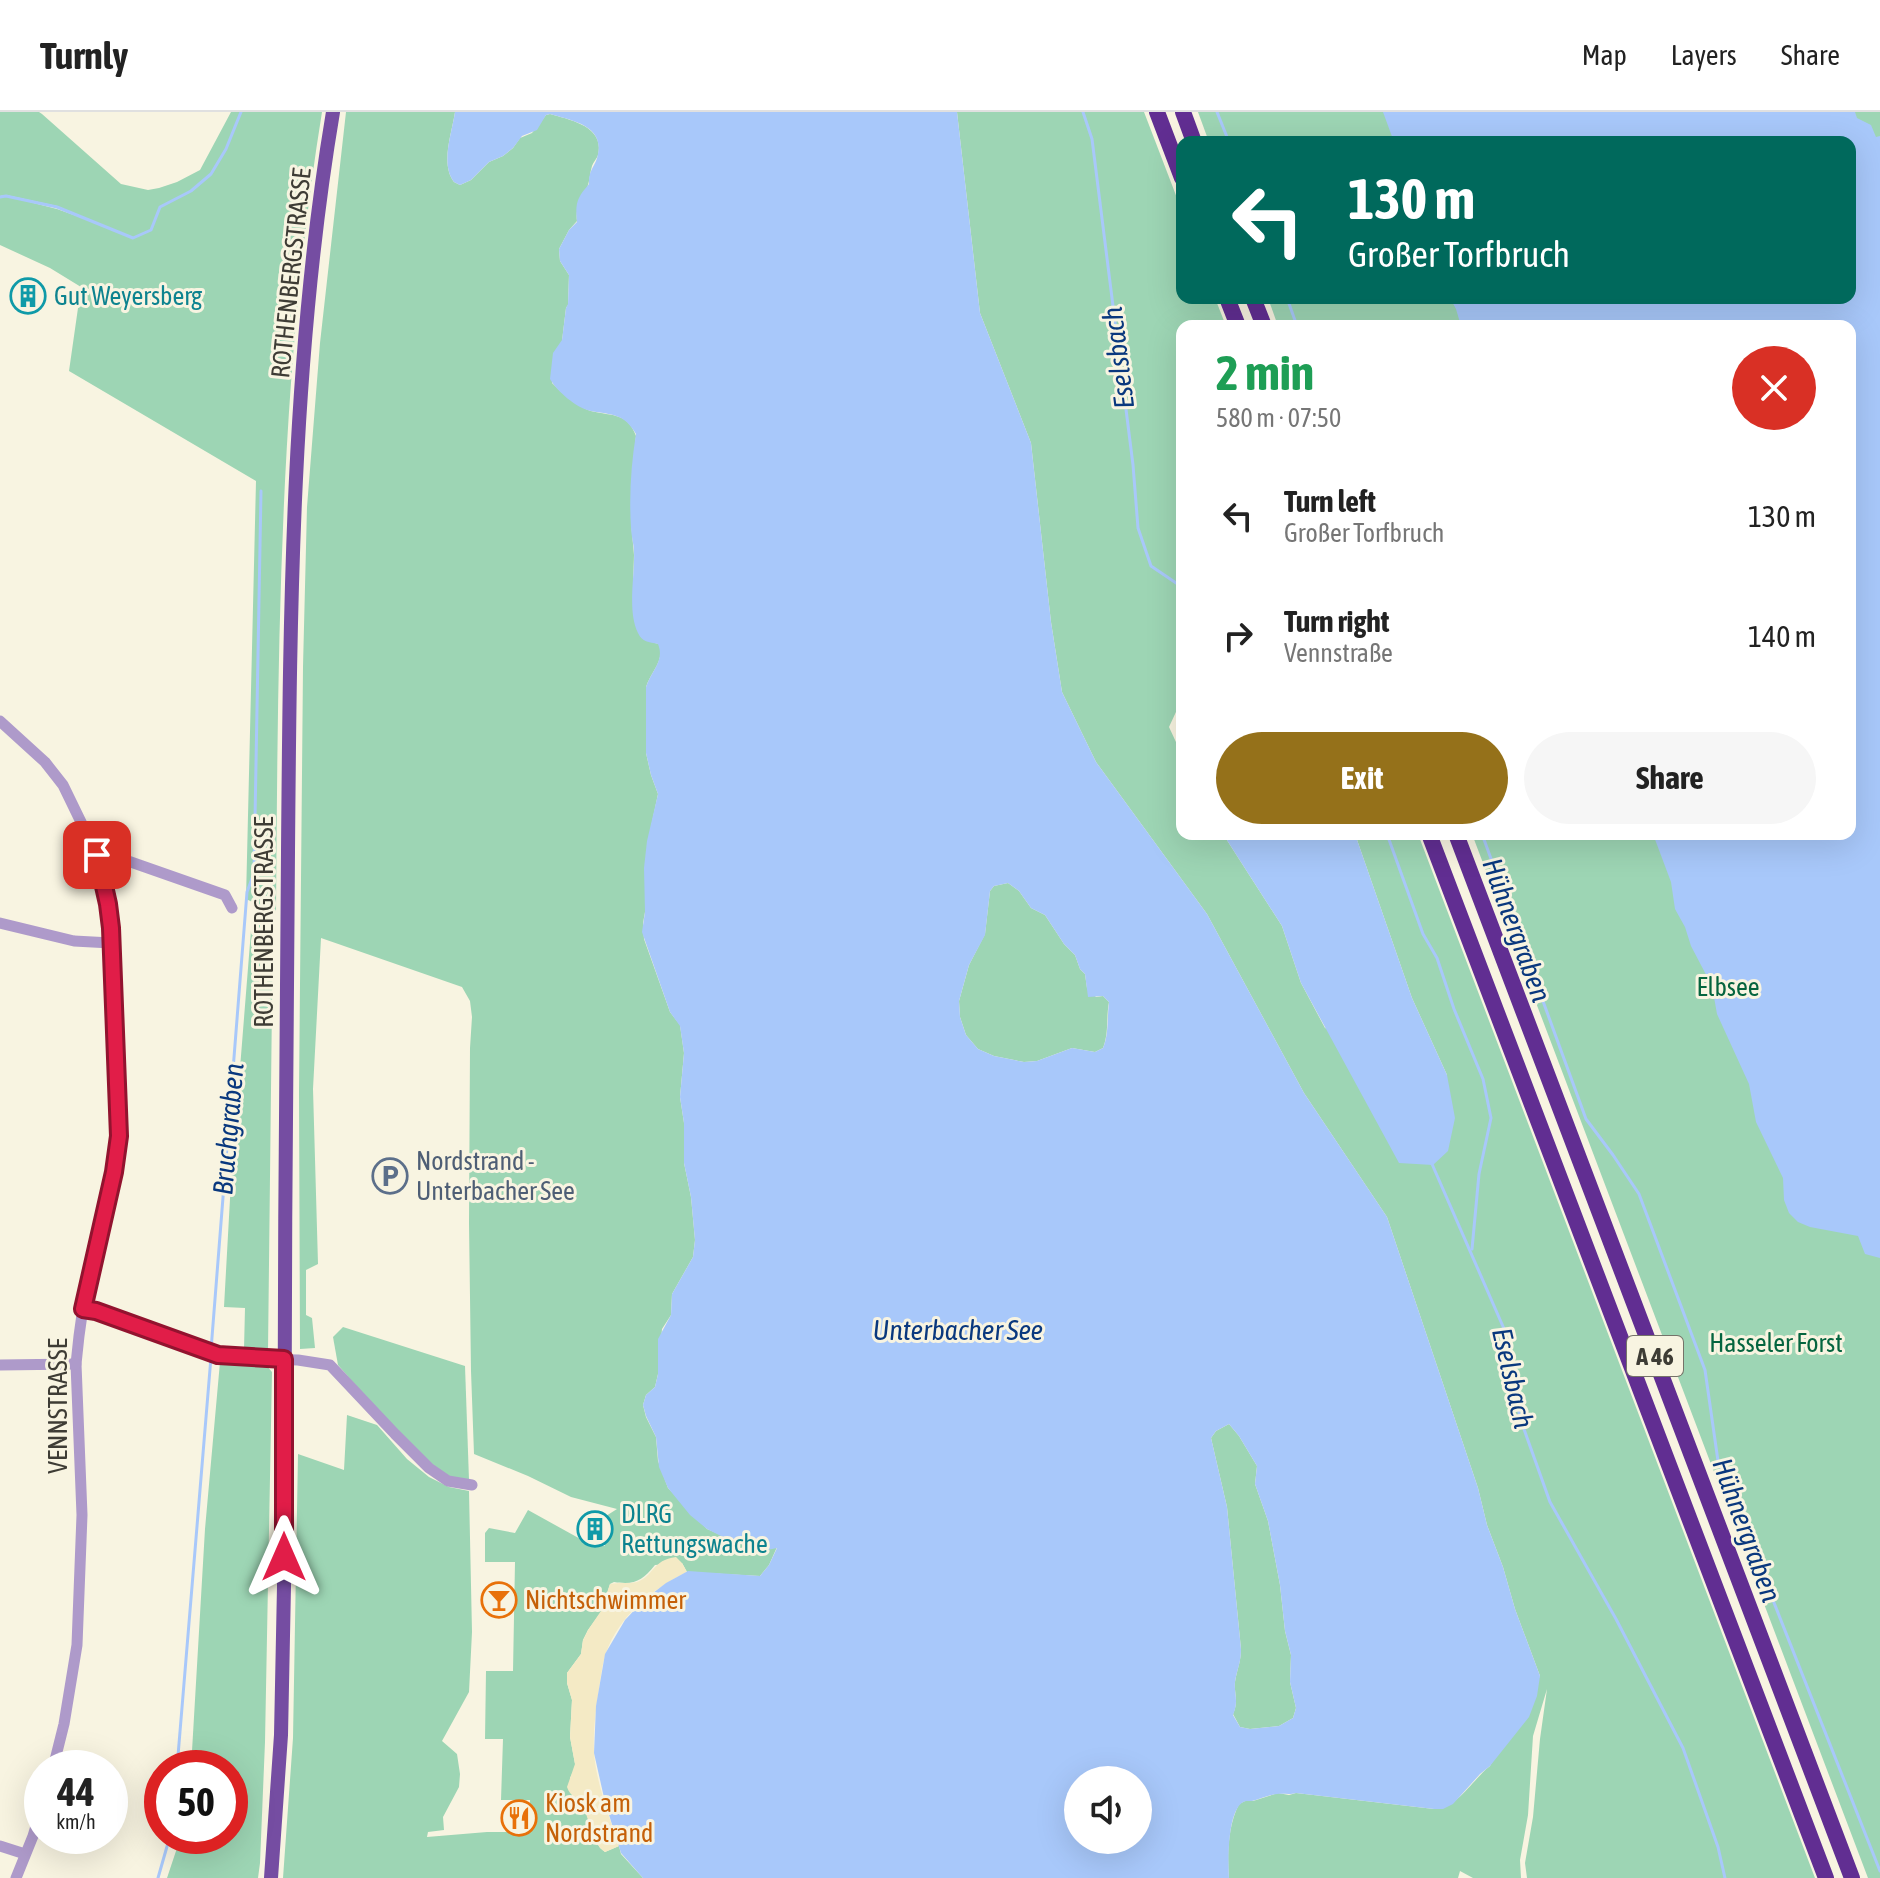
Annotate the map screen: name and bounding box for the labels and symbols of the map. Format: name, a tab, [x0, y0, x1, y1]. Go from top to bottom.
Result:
street label: ROTHENBERGSTRASSE	[265, 166, 317, 380]
building icon: Gut Weyersberg	[9, 277, 47, 315]
place label: Gut Weyersberg	[54, 281, 203, 311]
water label: Eselsbach	[1096, 305, 1140, 411]
street label: ROTHENBERGSTRASSE	[249, 816, 279, 1028]
pin	[63, 821, 131, 889]
water label: Hühnergraben	[1476, 854, 1558, 1006]
park label: Elbsee	[1697, 972, 1759, 1002]
water label: Bruchgraben	[206, 1061, 250, 1196]
place label: Nordstrand - Unterbacher See	[416, 1146, 575, 1206]
parking icon: Nordstrand - Unterbacher See	[371, 1157, 409, 1195]
water label: Unterbacher See	[873, 1314, 1043, 1346]
water label: Eselsbach	[1486, 1325, 1540, 1432]
park label: Hasseler Forst	[1709, 1328, 1843, 1358]
road number: A 46	[1627, 1336, 1683, 1376]
street label: VENNSTRASSE	[43, 1338, 73, 1474]
water label: Hühnergraben	[1706, 1454, 1788, 1606]
place label: DLRG Rettungswache	[621, 1499, 768, 1559]
building icon: DLRG Rettungswache	[576, 1510, 614, 1548]
position arrow	[242, 1515, 326, 1599]
bar icon: Nichtschwimmer	[480, 1581, 518, 1619]
place label: Nichtschwimmer	[525, 1585, 686, 1615]
speed limit sign: 50	[144, 1750, 248, 1854]
place label: Kiosk am Nordstrand	[545, 1788, 653, 1848]
restaurant icon: Kiosk am Nordstrand	[500, 1799, 538, 1837]

